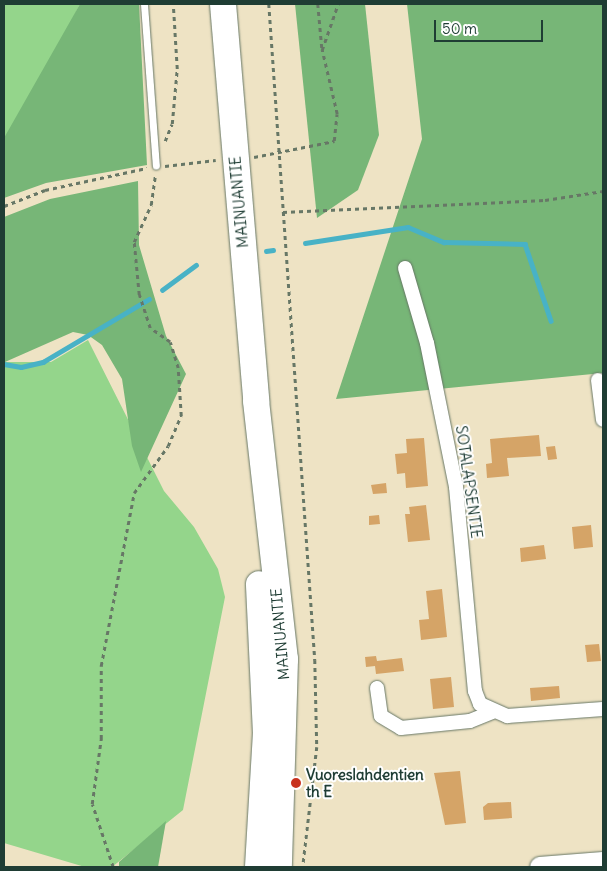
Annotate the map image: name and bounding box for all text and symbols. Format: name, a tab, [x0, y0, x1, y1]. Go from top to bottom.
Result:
scale bar	[437, 10, 546, 42]
text: 50 m	[442, 19, 477, 38]
street label: MAINUANTIE	[226, 155, 252, 249]
street label: SOTALAPSENTIE	[452, 424, 486, 540]
street label: MAINUANTIE	[267, 587, 293, 681]
place label: Vuoreslahdentien th E	[306, 765, 424, 800]
marker: Vuoreslahdentien th E	[290, 777, 302, 789]

